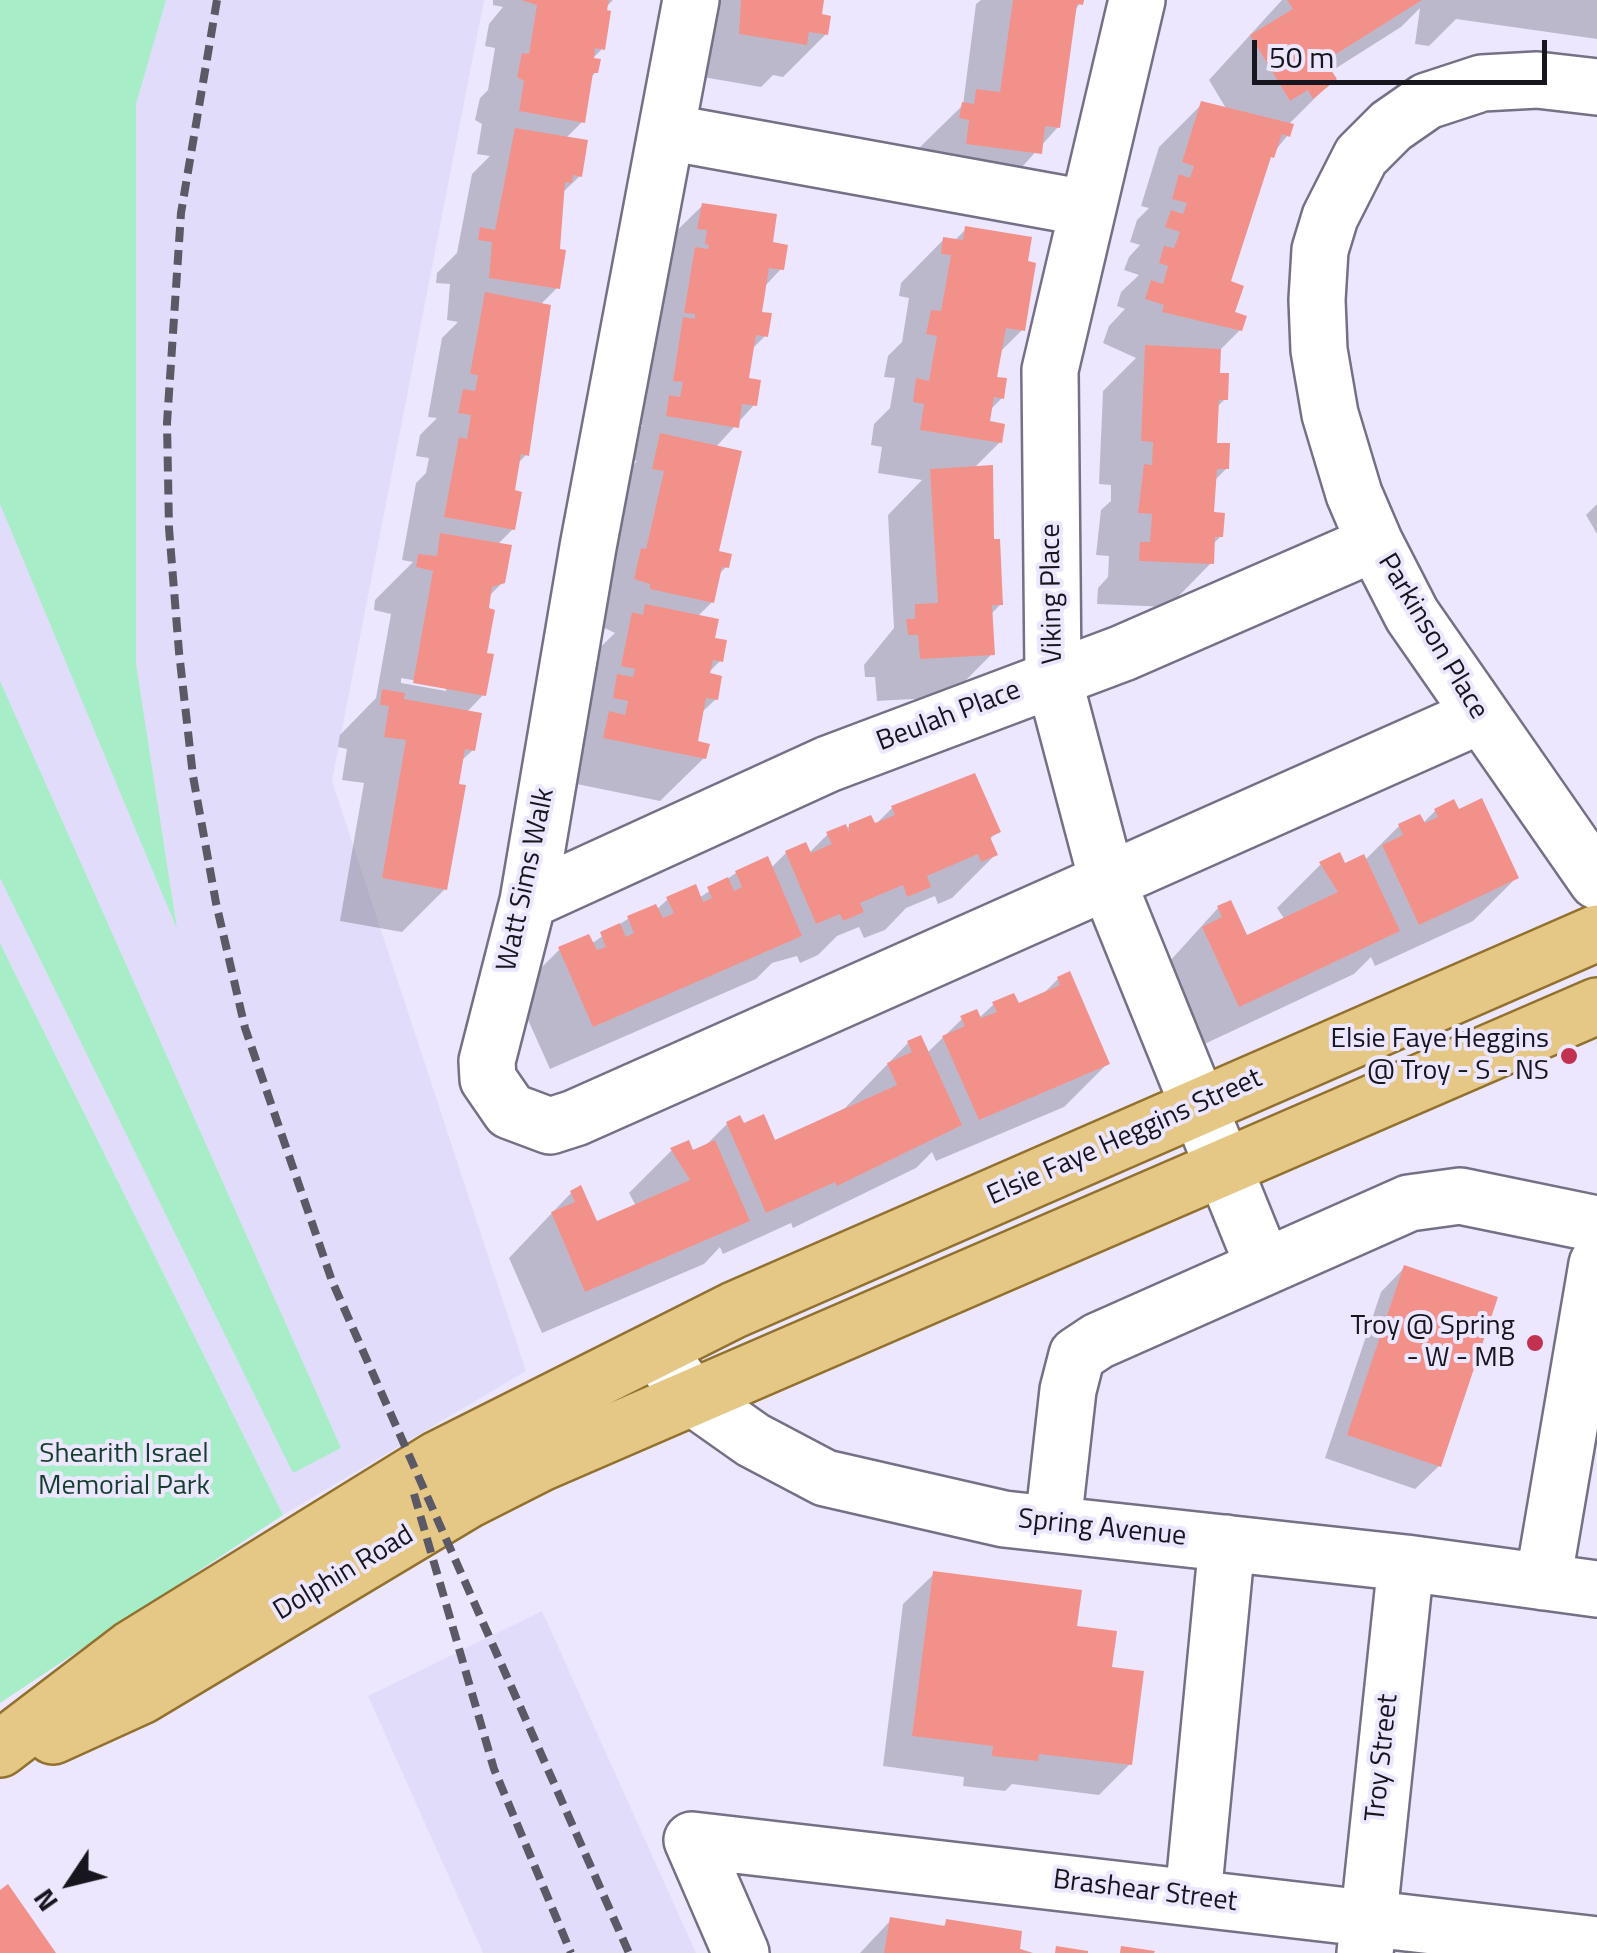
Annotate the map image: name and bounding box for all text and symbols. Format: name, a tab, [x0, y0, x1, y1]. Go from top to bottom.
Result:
scale bar	[1257, 20, 1552, 82]
text: 50 m	[1269, 34, 1334, 80]
street label: Viking Place	[1035, 523, 1071, 665]
street label: Parkinson Place	[1369, 548, 1495, 726]
street label: Beulah Place	[872, 674, 1026, 760]
street label: Watt Sims Walk	[491, 785, 563, 975]
place label: Elsie Faye Heggins @ Troy - S - NS	[1330, 1023, 1549, 1089]
marker: Elsie Faye Heggins @ Troy - S - NS	[1558, 1045, 1580, 1067]
street label: Elsie Faye Heggins Street	[983, 1062, 1267, 1214]
place label: Troy @ Spring - W - MB	[1350, 1310, 1515, 1376]
marker: Troy @ Spring - W - MB	[1524, 1332, 1546, 1354]
park label: Shearith Israel Memorial Park	[38, 1438, 210, 1504]
street label: Spring Avenue	[1016, 1503, 1188, 1555]
street label: Dolphin Road	[268, 1519, 420, 1629]
street label: Troy Street	[1360, 1693, 1406, 1823]
north arrow	[20, 1833, 120, 1933]
street label: Brashear Street	[1051, 1864, 1239, 1920]
text: N	[22, 1880, 68, 1921]

